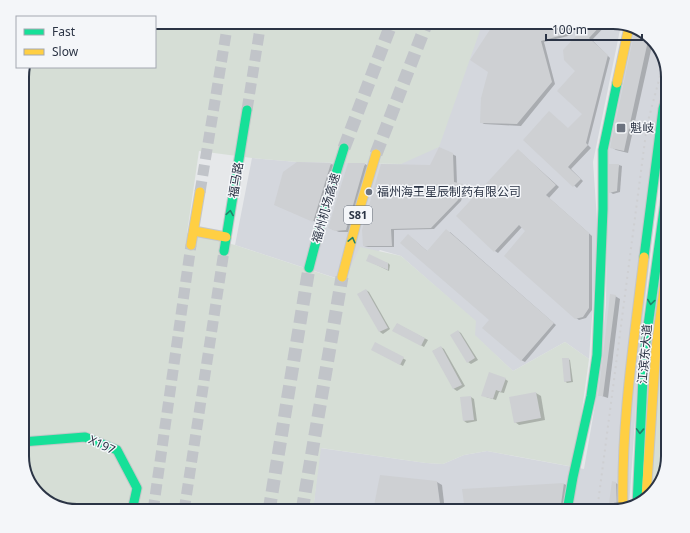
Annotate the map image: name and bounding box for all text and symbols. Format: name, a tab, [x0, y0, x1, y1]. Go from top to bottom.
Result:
legend	[16, 16, 156, 68]
scale bar	[546, 16, 642, 42]
text: 100 m	[552, 21, 587, 38]
text: Fast	[52, 23, 76, 40]
text: Slow	[52, 43, 79, 60]
place label: 魁岐	[630, 119, 654, 136]
marker: 魁岐	[615, 122, 627, 134]
street label: 福马路	[224, 161, 247, 199]
street label: 福州机场高速	[307, 171, 344, 245]
place label: 福州海王星辰制药有限公司	[377, 183, 521, 200]
marker: 福州海王星辰制药有限公司	[364, 187, 374, 197]
road number: S81	[344, 206, 372, 224]
one-way arrow	[226, 209, 234, 216]
one-way arrow	[347, 236, 355, 243]
one-way arrow	[647, 299, 656, 305]
street label: 江滨东大道	[633, 323, 656, 385]
one-way arrow	[636, 428, 645, 434]
street label: X197	[86, 431, 118, 458]

